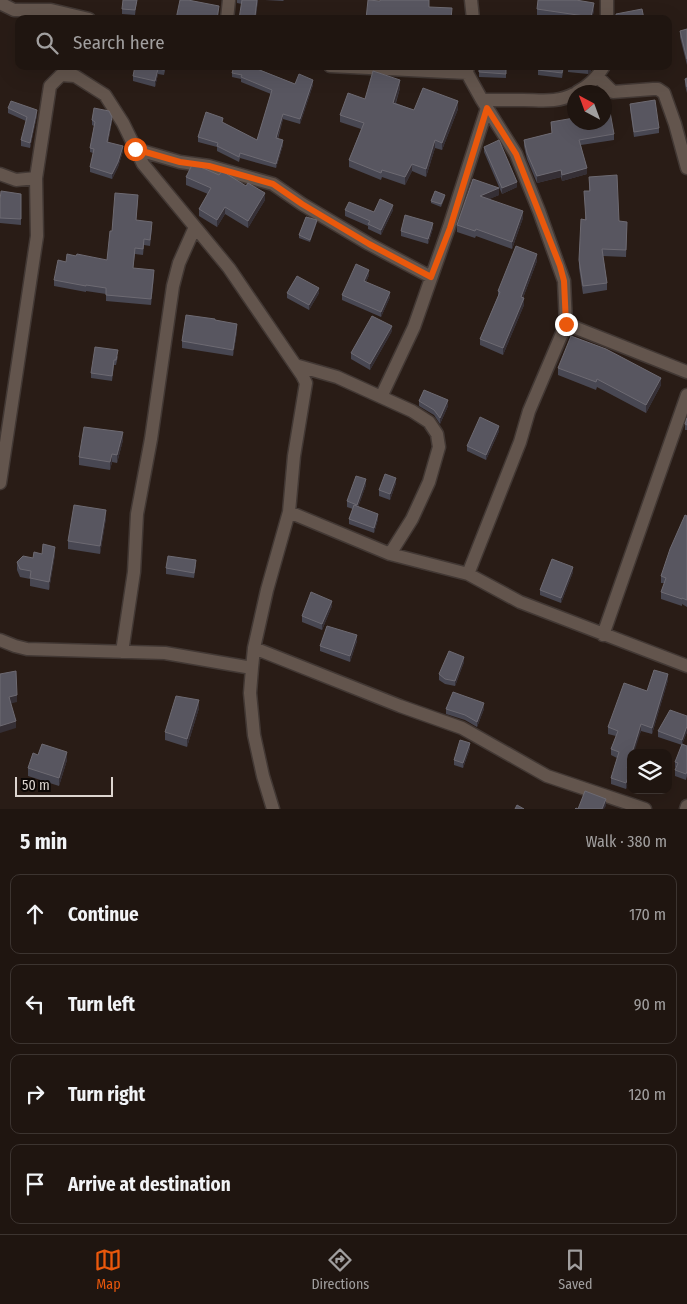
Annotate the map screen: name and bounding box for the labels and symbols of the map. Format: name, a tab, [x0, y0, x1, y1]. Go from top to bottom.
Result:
north arrow	[567, 85, 612, 130]
route start	[124, 138, 147, 161]
route end	[555, 313, 578, 336]
scale bar	[15, 774, 112, 797]

